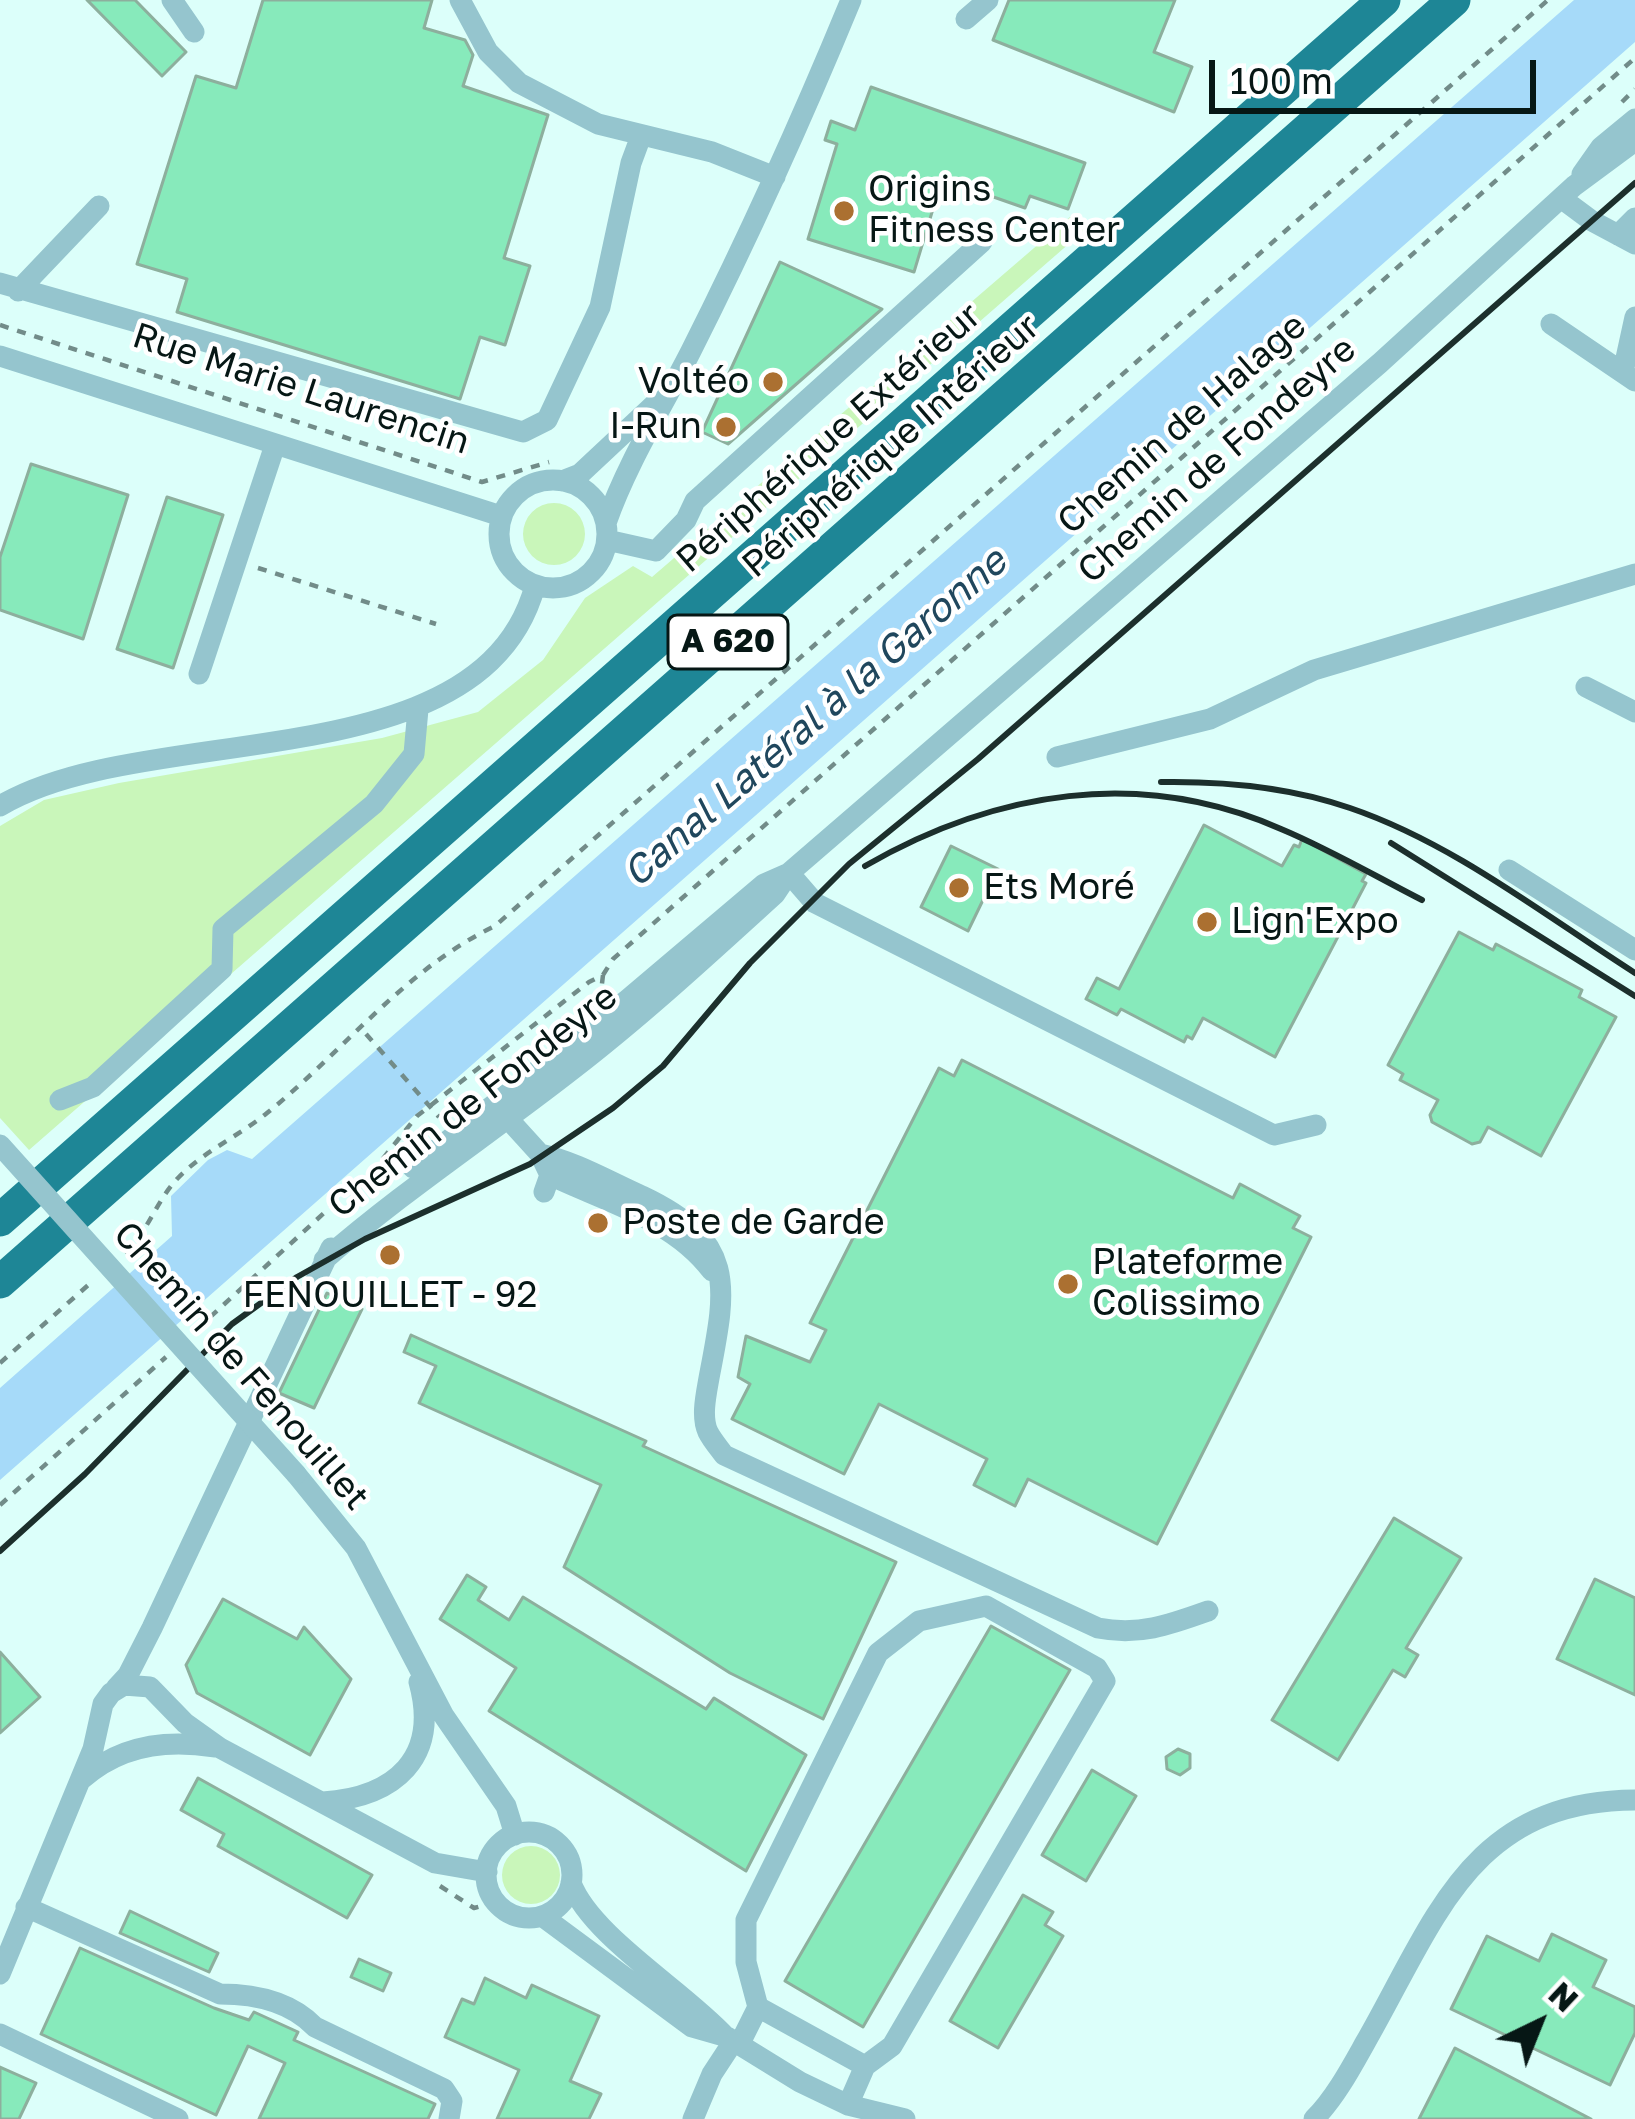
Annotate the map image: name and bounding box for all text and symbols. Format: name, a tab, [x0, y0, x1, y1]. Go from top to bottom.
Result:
scale bar	[1215, 36, 1542, 110]
text: 100 m	[1230, 59, 1333, 102]
place label: Origins Fitness Center	[868, 168, 1120, 253]
marker: Origins Fitness Center	[831, 198, 857, 224]
street label: Périphérique Extérieur	[668, 294, 990, 582]
street label: Chemin de Halage	[1049, 304, 1315, 544]
street label: Périphérique Intérieur	[734, 305, 1048, 587]
street label: Rue Marie Laurencin	[127, 314, 475, 464]
street label: Chemin de Fondeyre	[1069, 328, 1365, 592]
place label: Voltéo	[638, 360, 749, 404]
marker: Voltéo	[760, 369, 786, 395]
place label: I-Run	[609, 405, 702, 449]
marker: I-Run	[713, 414, 739, 440]
water label: Canal Latéral à la Garonne	[614, 539, 1016, 897]
road number: A 620	[668, 615, 788, 669]
place label: Ets Moré	[983, 866, 1135, 910]
marker: Ets Moré	[946, 875, 972, 901]
place label: Lign'Expo	[1231, 900, 1399, 944]
marker: Lign'Expo	[1194, 909, 1220, 935]
street label: Chemin de Fondeyre	[320, 975, 626, 1227]
place label: Poste de Garde	[622, 1201, 885, 1245]
marker: Poste de Garde	[585, 1210, 611, 1236]
street label: Chemin de Fenouillet	[104, 1213, 378, 1519]
place label: Plateforme Colissimo	[1092, 1241, 1283, 1326]
marker: FENOUILLET - 92	[377, 1242, 403, 1268]
marker: Plateforme Colissimo	[1055, 1271, 1081, 1297]
place label: FENOUILLET - 92	[243, 1274, 537, 1318]
north arrow	[1479, 1963, 1599, 2083]
text: N	[1541, 1973, 1586, 2019]

